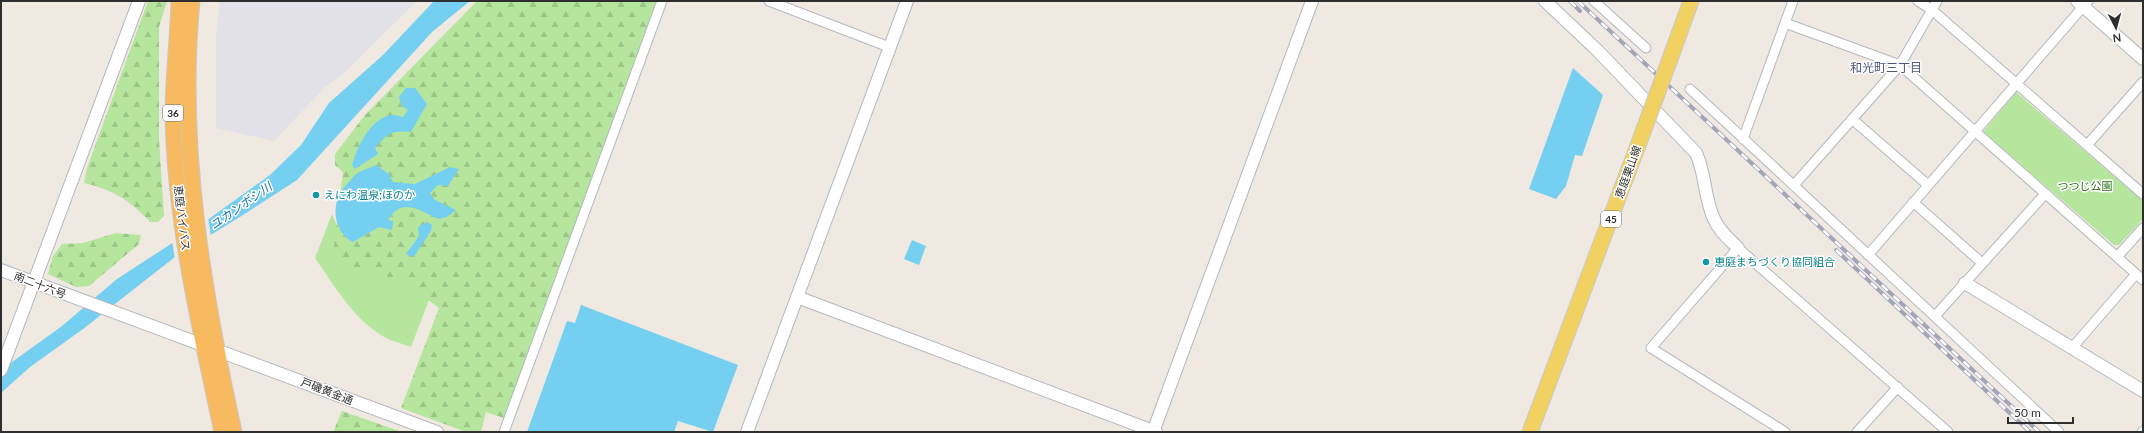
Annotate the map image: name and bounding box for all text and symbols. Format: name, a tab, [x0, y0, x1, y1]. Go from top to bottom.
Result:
north arrow	[2096, 8, 2136, 48]
text: N	[2112, 32, 2122, 45]
district label: 和光町三丁目	[1850, 60, 1922, 75]
road number: 36	[163, 105, 183, 121]
street label: 恵庭栗山線	[1612, 144, 1643, 200]
water label: ユカンボシ川	[207, 178, 276, 232]
park label: つつじ公園	[2058, 179, 2113, 192]
street label: 恵庭バイパス	[172, 185, 193, 251]
place label: えにわ温泉;ほのか	[324, 188, 415, 201]
marker: えにわ温泉;ほのか	[311, 190, 321, 200]
road number: 45	[1601, 211, 1621, 227]
place label: 恵庭まちづくり協同組合	[1714, 255, 1835, 268]
marker: 恵庭まちづくり協同組合	[1701, 257, 1711, 267]
street label: 南二十六号	[12, 269, 68, 300]
street label: 戸磯黄金通	[299, 375, 355, 406]
scale bar	[2008, 399, 2073, 425]
text: 50 m	[2014, 405, 2041, 420]

